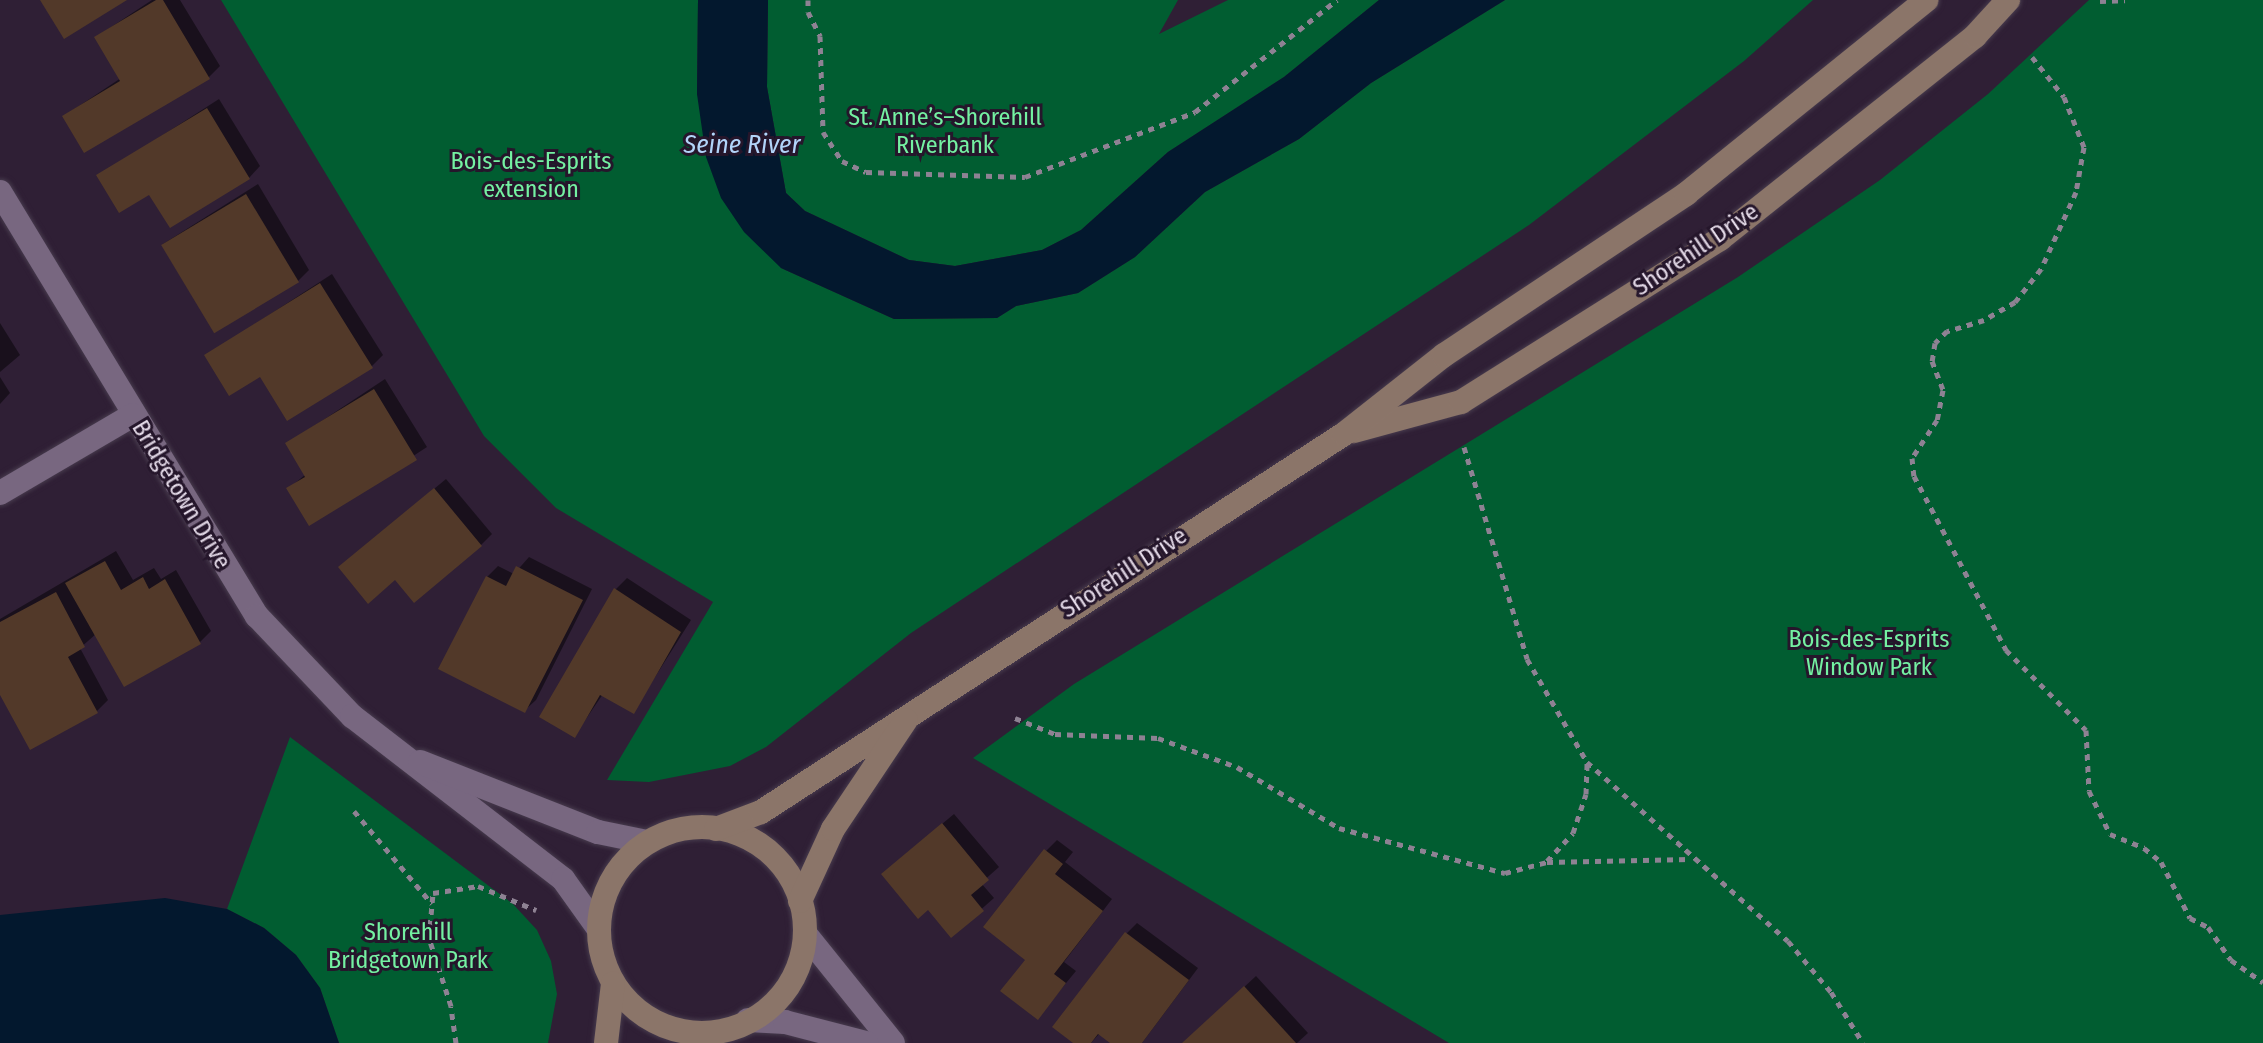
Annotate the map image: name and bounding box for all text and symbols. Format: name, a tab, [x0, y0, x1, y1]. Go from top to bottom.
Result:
park label: St. Anne’s–Shorehill Riverbank	[848, 104, 1042, 160]
water label: Seine River	[684, 129, 800, 161]
park label: Bois-des-Esprits extension	[451, 148, 611, 204]
street label: Shorehill Drive	[1628, 198, 1764, 302]
street label: Bridgetown Drive	[125, 416, 237, 574]
street label: Shorehill Drive	[1056, 522, 1192, 624]
park label: Bois-des-Esprits Window Park	[1789, 626, 1949, 682]
park label: Shorehill Bridgetown Park	[328, 919, 488, 975]

